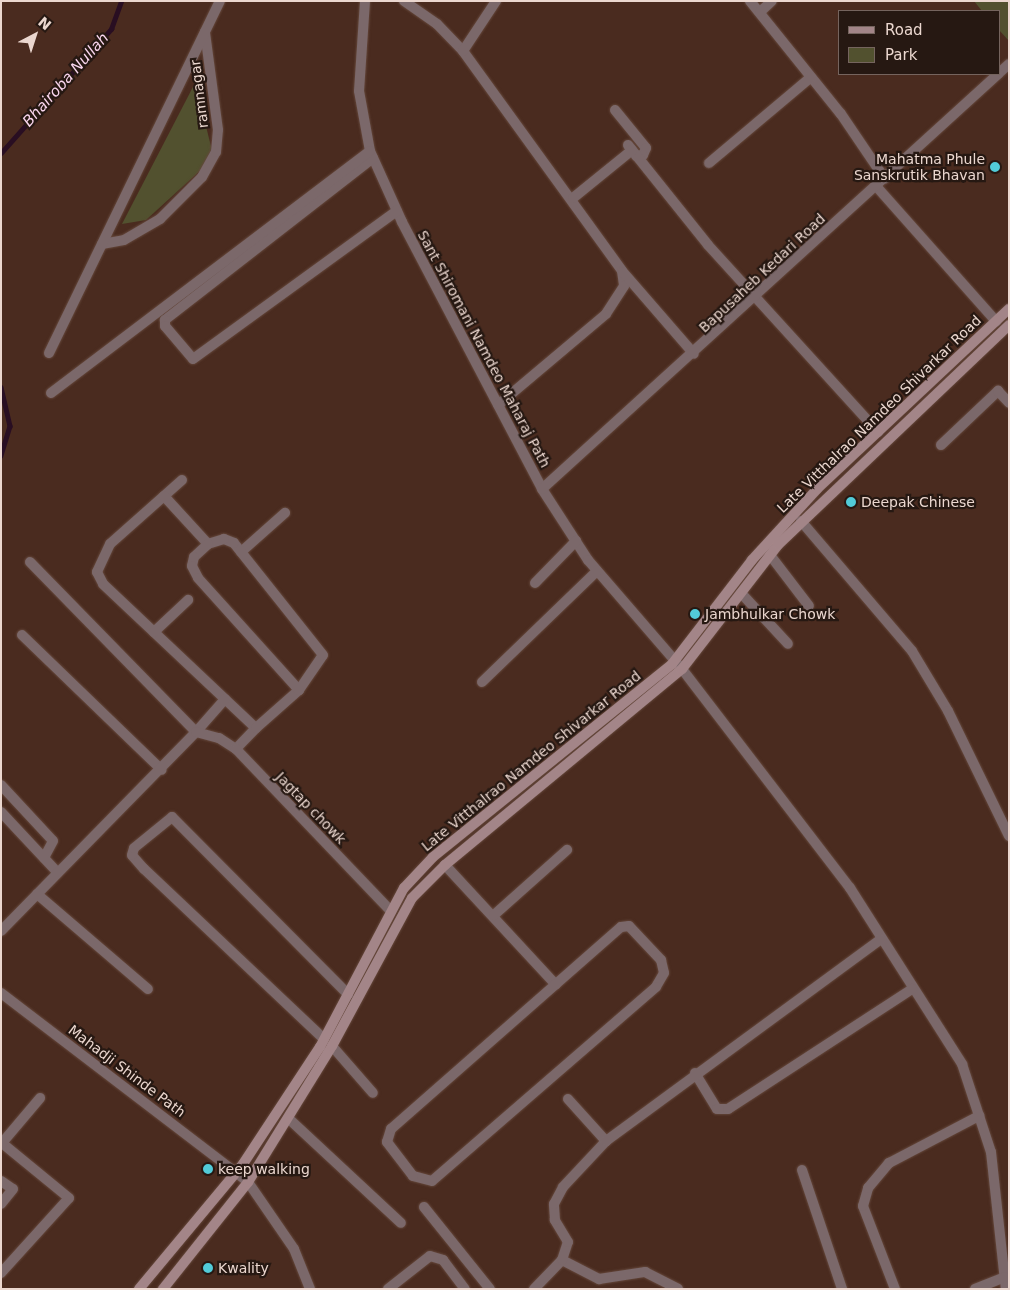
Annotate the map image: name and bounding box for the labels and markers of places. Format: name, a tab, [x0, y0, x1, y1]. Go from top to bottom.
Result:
place label: Mahatma Phule Sanskrutik Bhavan	[854, 151, 985, 184]
marker: Mahatma Phule Sanskrutik Bhavan	[989, 161, 1001, 173]
place label: Deepak Chinese	[861, 494, 975, 510]
marker: Deepak Chinese	[845, 496, 857, 508]
place label: Jambhulkar Chowk	[705, 606, 835, 622]
marker: Jambhulkar Chowk	[689, 608, 701, 620]
place label: keep walking	[218, 1161, 310, 1177]
marker: keep walking	[202, 1163, 214, 1175]
place label: Kwality	[218, 1260, 269, 1276]
marker: Kwality	[202, 1262, 214, 1274]

